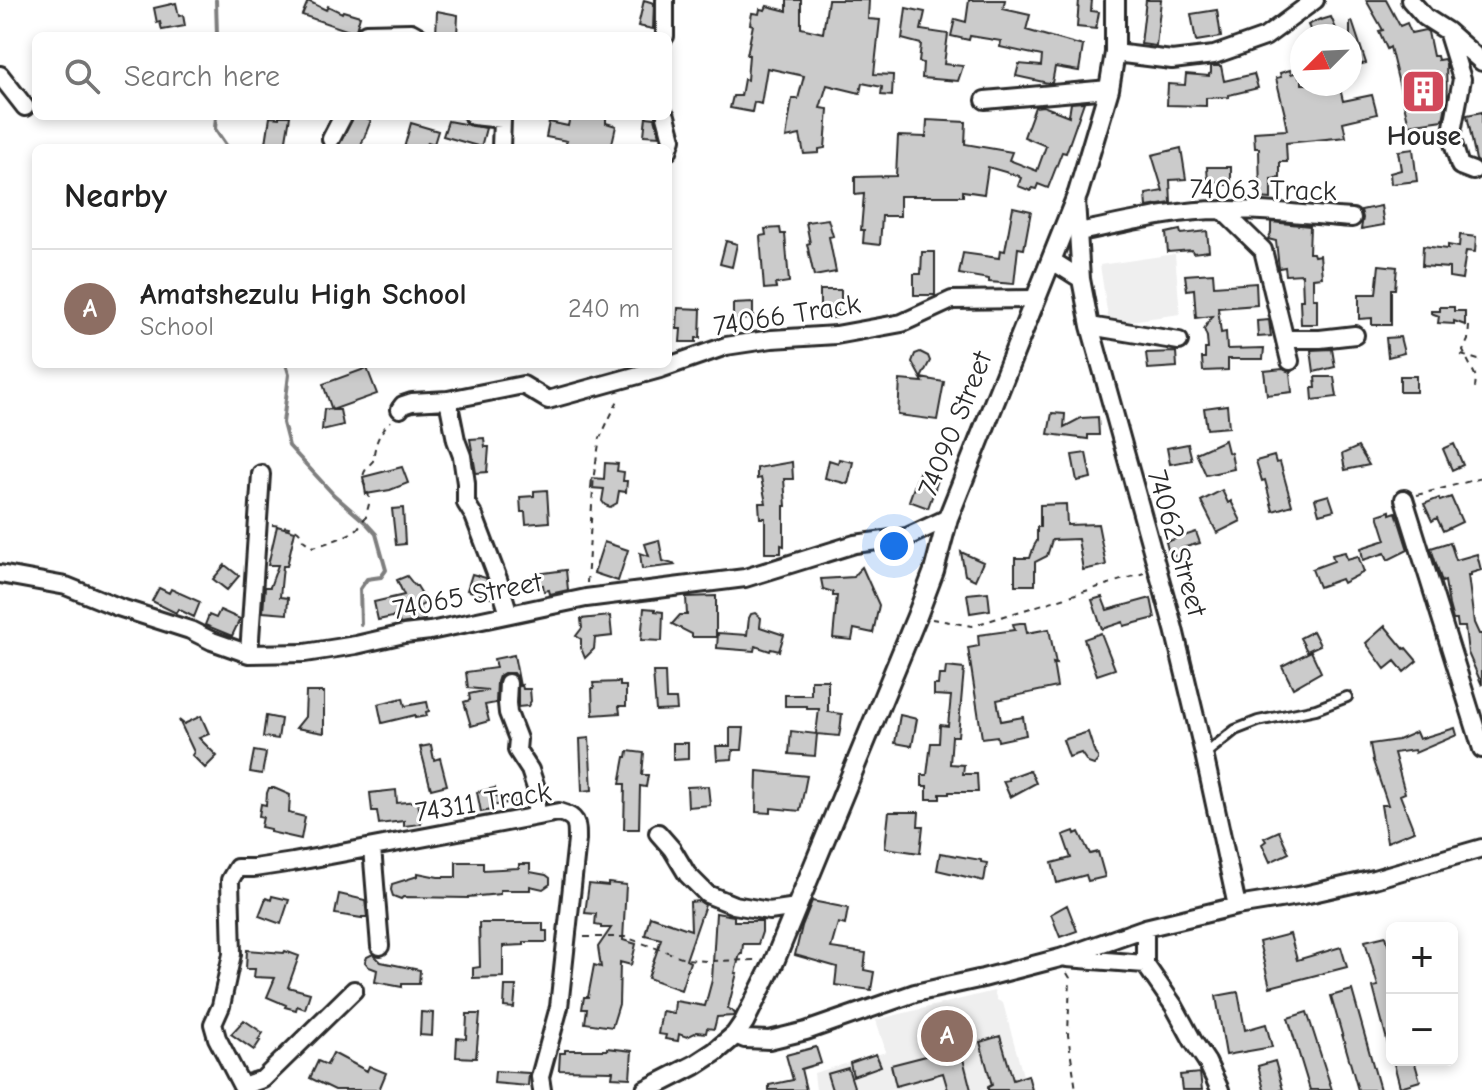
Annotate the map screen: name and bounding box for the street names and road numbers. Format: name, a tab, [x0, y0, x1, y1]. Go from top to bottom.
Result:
street label: 74063 Track	[1189, 173, 1337, 207]
street label: 74066 Track	[711, 288, 863, 342]
street label: 74090 Street	[912, 346, 999, 501]
street label: 74062 Street	[1141, 466, 1213, 621]
street label: 74065 Street	[390, 566, 545, 626]
street label: 74311 Track	[413, 775, 554, 829]

